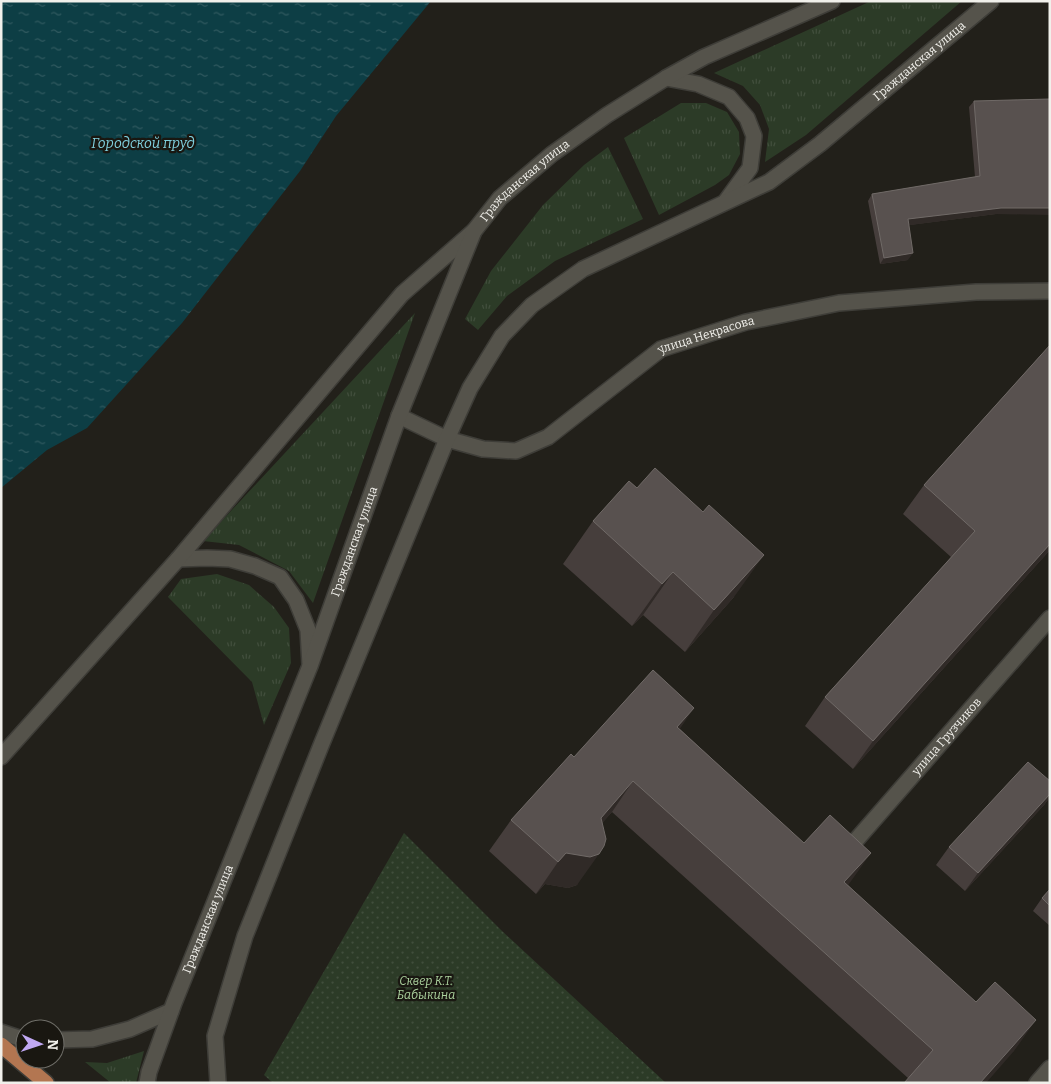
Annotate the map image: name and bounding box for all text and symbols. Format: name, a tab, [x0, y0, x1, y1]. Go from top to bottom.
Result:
street label: Гражданская улица	[870, 18, 969, 103]
water label: Городской пруд	[91, 135, 195, 152]
street label: Гражданская улица	[477, 137, 573, 224]
street label: улица Некрасова	[653, 313, 756, 357]
street label: Гражданская улица	[328, 484, 380, 599]
street label: улица Грузчиков	[908, 695, 984, 779]
street label: Гражданская улица	[180, 862, 236, 975]
park label: Сквер К.Т. Бабыкина	[397, 974, 455, 1002]
north arrow	[15, 1019, 65, 1069]
text: N	[44, 1039, 61, 1051]

